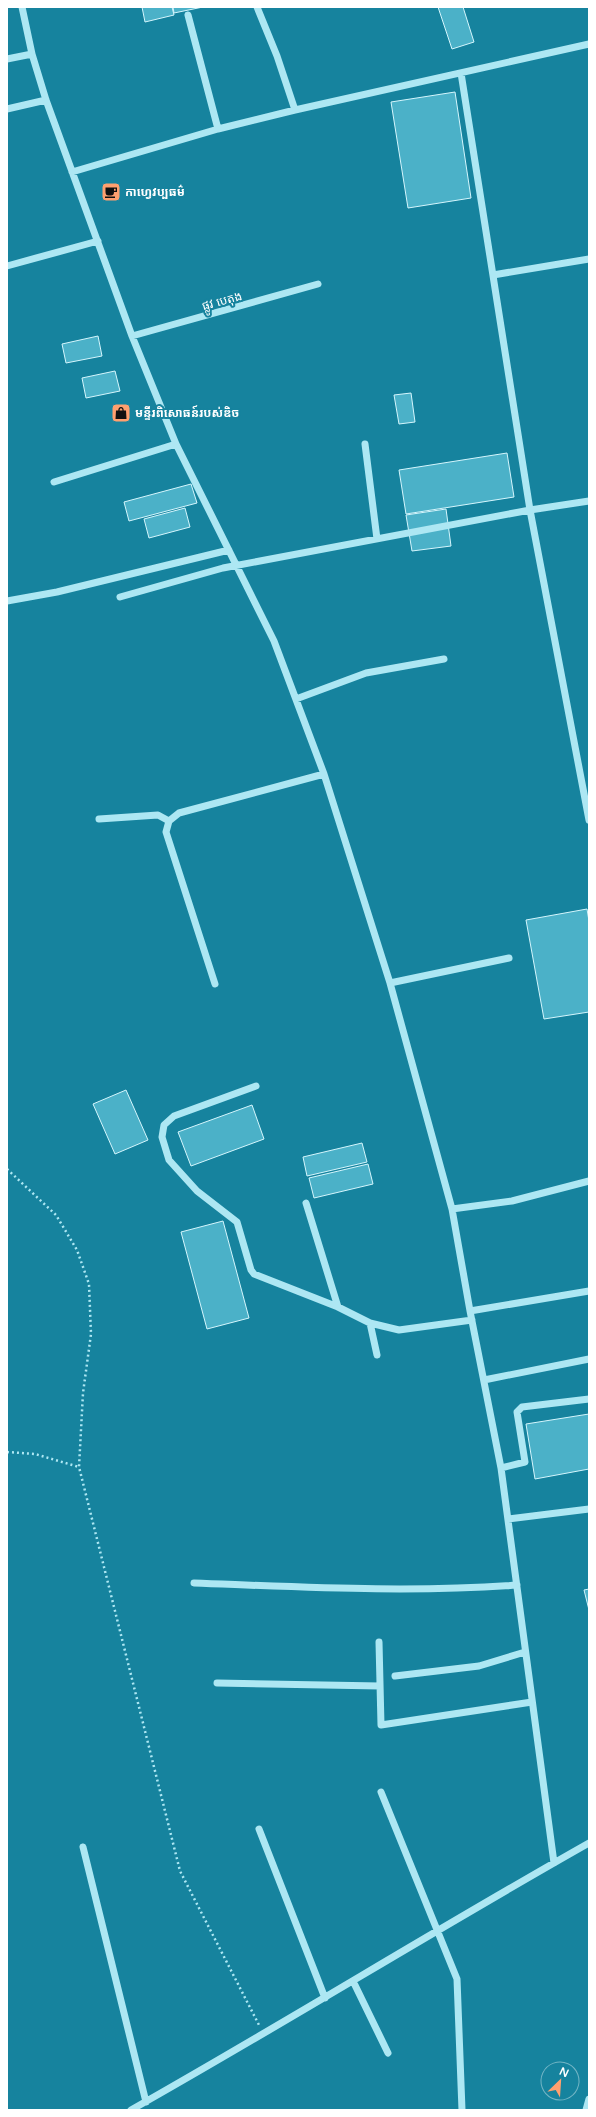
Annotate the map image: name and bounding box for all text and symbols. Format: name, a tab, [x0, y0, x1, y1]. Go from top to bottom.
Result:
cafe icon: កាហ្វេវប្បធម៌	[100, 181, 122, 203]
place label: កាហ្វេវប្បធម៌	[125, 184, 185, 199]
street label: ផ្លូវ បេតុង	[200, 289, 245, 316]
shop icon: មន្ទីរពិសោធន៍របស់ឌិច	[110, 402, 132, 424]
place label: មន្ទីរពិសោធន៍របស់ឌិច	[135, 405, 240, 420]
north arrow	[540, 2061, 580, 2101]
text: N	[557, 2065, 571, 2080]

